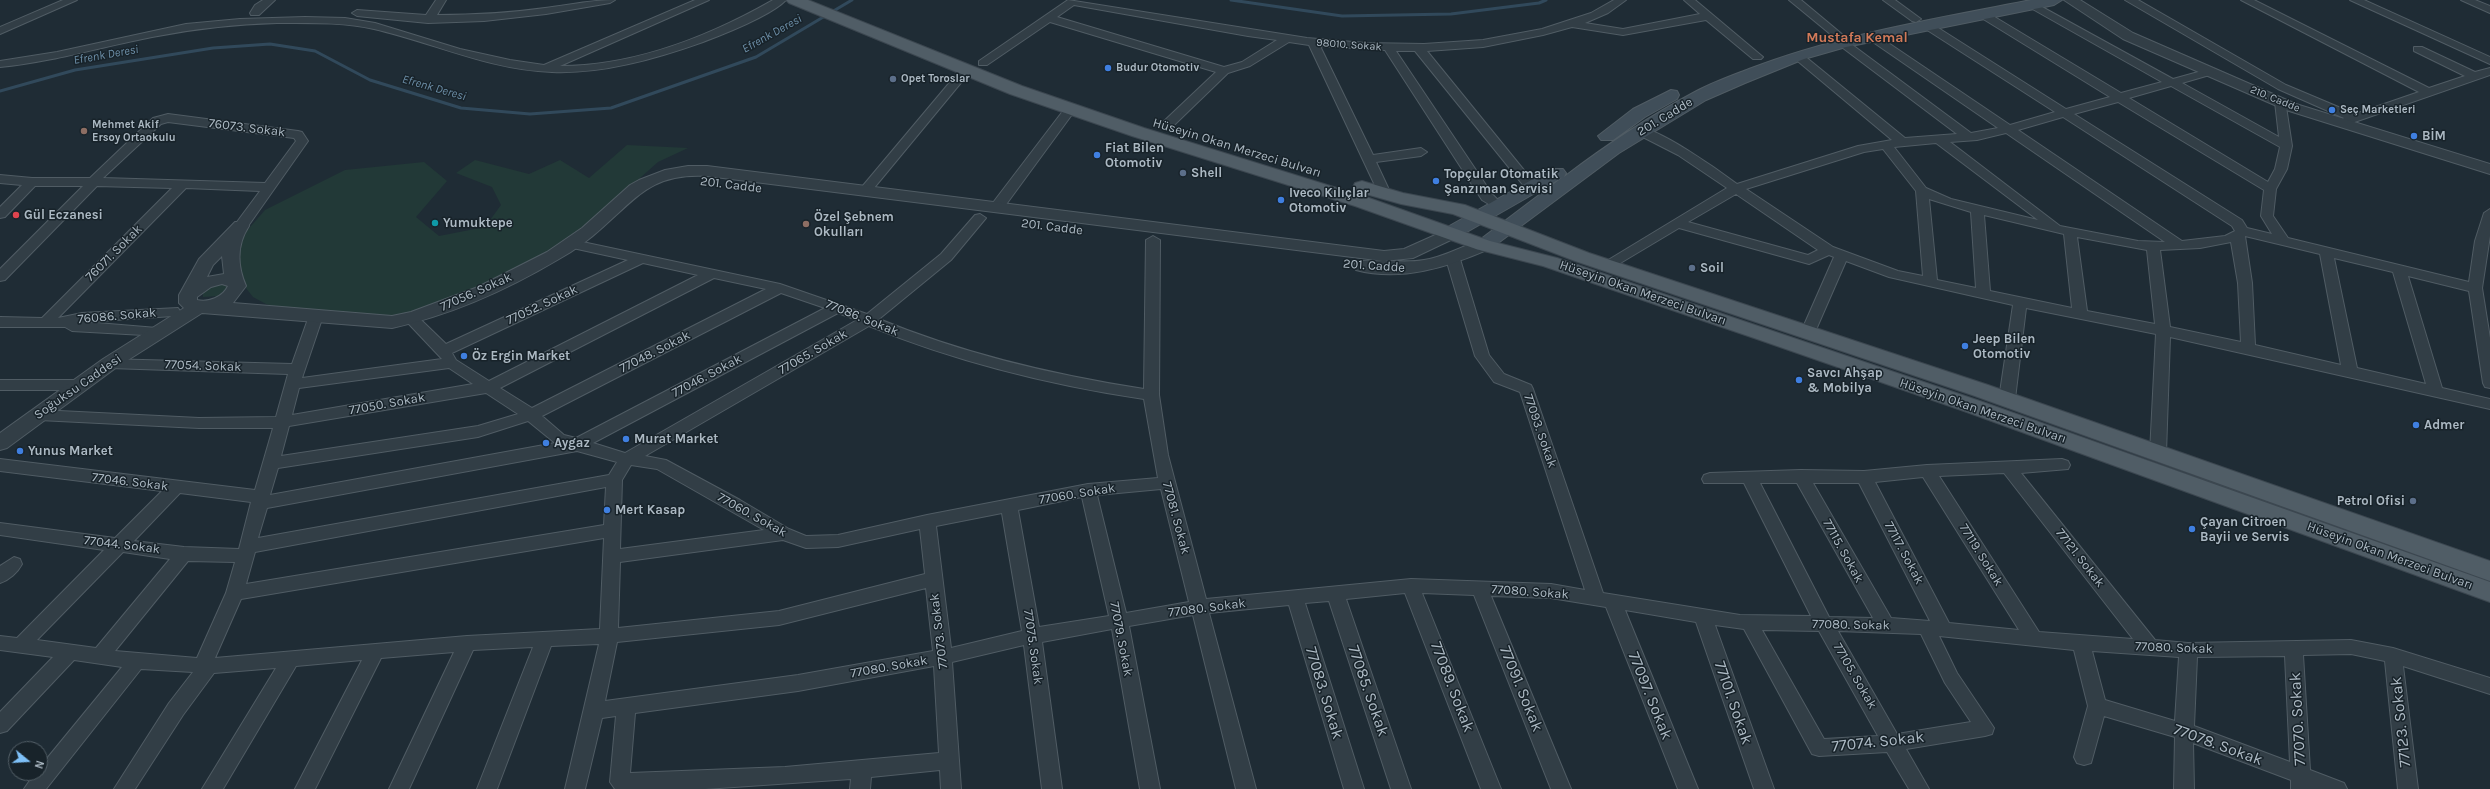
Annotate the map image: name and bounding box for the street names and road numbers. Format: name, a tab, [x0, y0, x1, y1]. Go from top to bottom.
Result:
street label: 98010. Sokak	[1316, 36, 1382, 54]
street label: 210. Cadde	[2248, 83, 2302, 115]
street label: 201. Cadde	[1634, 94, 1696, 140]
street label: Hüseyin Okan Merzeci Bulvarı	[1151, 115, 1323, 181]
street label: 76073. Sokak	[208, 116, 286, 140]
street label: 201. Cadde	[699, 173, 763, 197]
street label: 201. Cadde	[1020, 215, 1084, 239]
street label: 76071. Sokak	[82, 221, 146, 285]
street label: 201. Cadde	[1342, 256, 1406, 276]
street label: Hüseyin Okan Merzeci Bulvarı	[1557, 257, 1729, 329]
street label: 77056. Sokak	[438, 269, 514, 315]
street label: 77052. Sokak	[504, 282, 580, 328]
street label: 77086. Sokak	[823, 296, 901, 340]
street label: 76086. Sokak	[77, 305, 157, 327]
street label: 77065. Sokak	[776, 326, 850, 378]
street label: 77048. Sokak	[617, 327, 693, 377]
street label: Soğuksu Caddesi	[31, 351, 125, 423]
street label: 77046. Sokak	[669, 351, 745, 401]
street label: 77054. Sokak	[164, 357, 242, 375]
street label: Hüseyin Okan Merzeci Bulvarı	[1897, 375, 2069, 447]
street label: 77050. Sokak	[348, 390, 426, 418]
street label: 77093. Sokak	[1520, 392, 1560, 470]
street label: 77046. Sokak	[91, 470, 169, 494]
street label: 77060. Sokak	[1038, 480, 1116, 508]
street label: 77081. Sokak	[1159, 480, 1193, 556]
street label: 77060. Sokak	[714, 489, 790, 541]
street label: 77115. Sokak	[1819, 516, 1867, 586]
street label: 77117. Sokak	[1881, 519, 1927, 587]
street label: Hüseyin Okan Merzeci Bulvarı	[2305, 519, 2475, 593]
street label: 77119. Sokak	[1956, 521, 2006, 589]
street label: 77121. Sokak	[2052, 525, 2108, 591]
street label: 77044. Sokak	[83, 533, 161, 557]
street label: 77080. Sokak	[1491, 582, 1569, 602]
street label: 77073. Sokak	[927, 592, 951, 670]
street label: 77080. Sokak	[1167, 596, 1247, 620]
street label: 77079. Sokak	[1106, 600, 1136, 678]
street label: 77075. Sokak	[1020, 609, 1046, 685]
street label: 77080. Sokak	[1812, 617, 1890, 633]
street label: 77089. Sokak	[1426, 639, 1478, 735]
street label: 77080. Sokak	[2135, 639, 2213, 657]
street label: 77105. Sokak	[1830, 640, 1880, 712]
street label: 77085. Sokak	[1343, 643, 1393, 739]
street label: 77091. Sokak	[1495, 643, 1547, 735]
street label: 77083. Sokak	[1301, 644, 1347, 742]
street label: 77097. Sokak	[1624, 649, 1676, 743]
street label: 77080. Sokak	[849, 653, 929, 681]
street label: 77101. Sokak	[1710, 659, 1756, 747]
street label: 77070. Sokak	[2286, 672, 2310, 766]
street label: 77123. Sokak	[2387, 676, 2415, 768]
street label: 77078. Sokak	[2171, 720, 2265, 770]
street label: 77074. Sokak	[1831, 728, 1925, 756]

